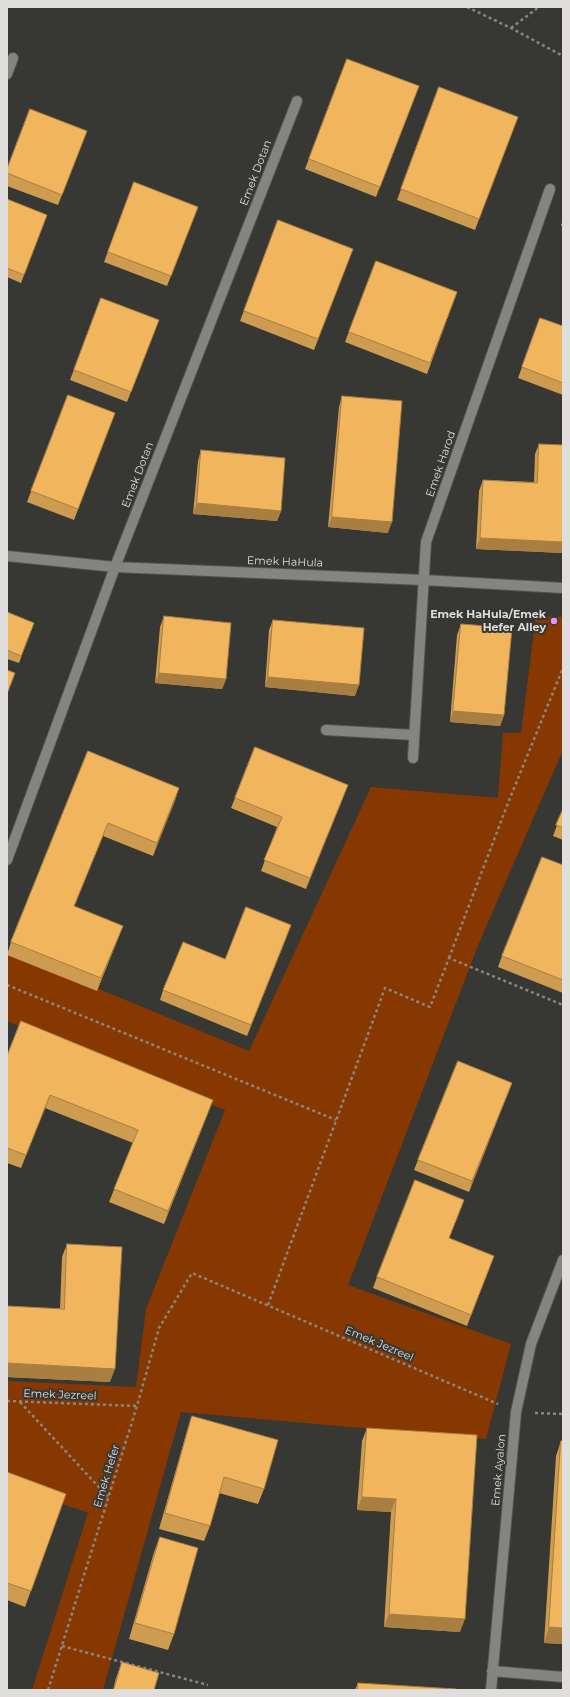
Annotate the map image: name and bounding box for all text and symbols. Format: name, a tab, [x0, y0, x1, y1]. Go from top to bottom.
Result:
street label: Emek Dotan	[237, 138, 275, 208]
street label: Emek Harod	[423, 429, 459, 499]
street label: Emek Dotan	[119, 440, 157, 510]
street label: Emek HaHula	[247, 554, 323, 570]
place label: Emek HaHula/Emek Hefer Alley	[430, 608, 546, 634]
marker: Emek HaHula/Emek Hefer Alley	[549, 616, 559, 626]
street label: Emek Jezreel	[343, 1324, 415, 1364]
street label: Emek Jezreel	[23, 1387, 97, 1403]
street label: Emek Ayalon	[489, 1433, 509, 1507]
street label: Emek Hefer	[91, 1443, 123, 1509]

